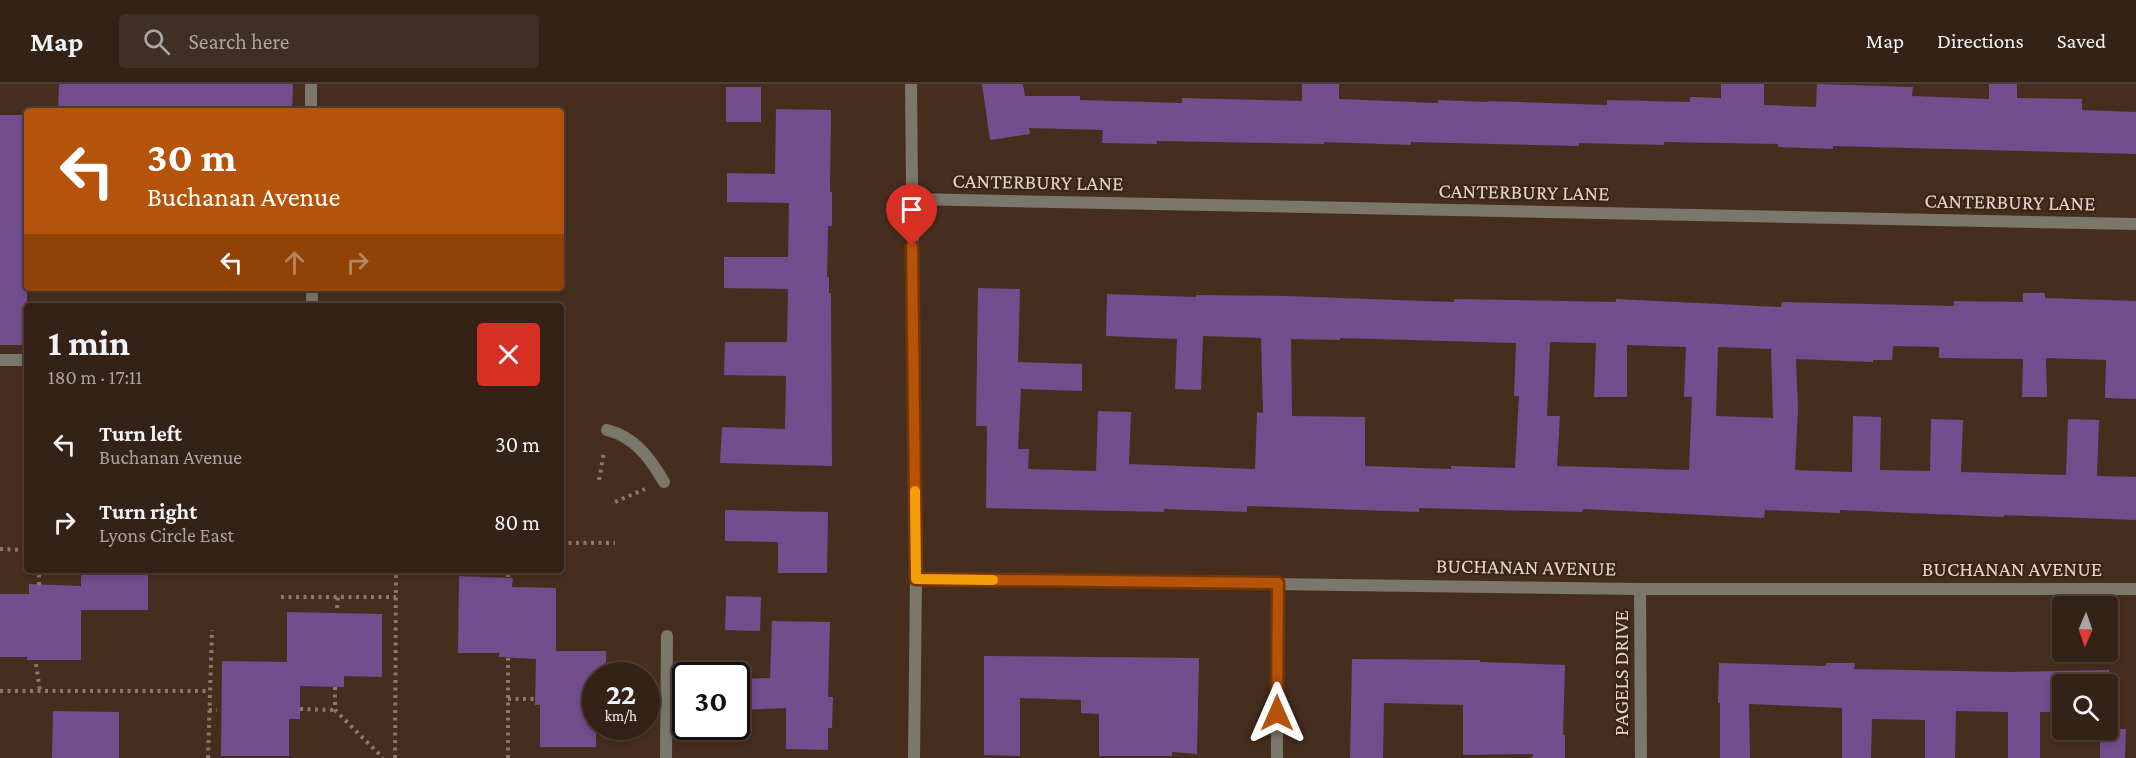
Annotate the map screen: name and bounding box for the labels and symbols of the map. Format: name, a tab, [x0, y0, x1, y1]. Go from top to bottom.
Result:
street label: CANTERBURY LANE	[952, 169, 1124, 195]
street label: CANTERBURY LANE	[1438, 179, 1610, 205]
pin	[886, 184, 937, 246]
street label: CANTERBURY LANE	[1924, 189, 2096, 215]
street label: BUCHANAN AVENUE	[1436, 553, 1616, 581]
street label: BUCHANAN AVENUE	[1922, 557, 2102, 581]
north arrow	[2052, 596, 2118, 662]
street label: PAGELS DRIVE	[1609, 610, 1633, 736]
speed limit sign: 30	[672, 662, 750, 740]
position arrow	[1245, 681, 1309, 745]

